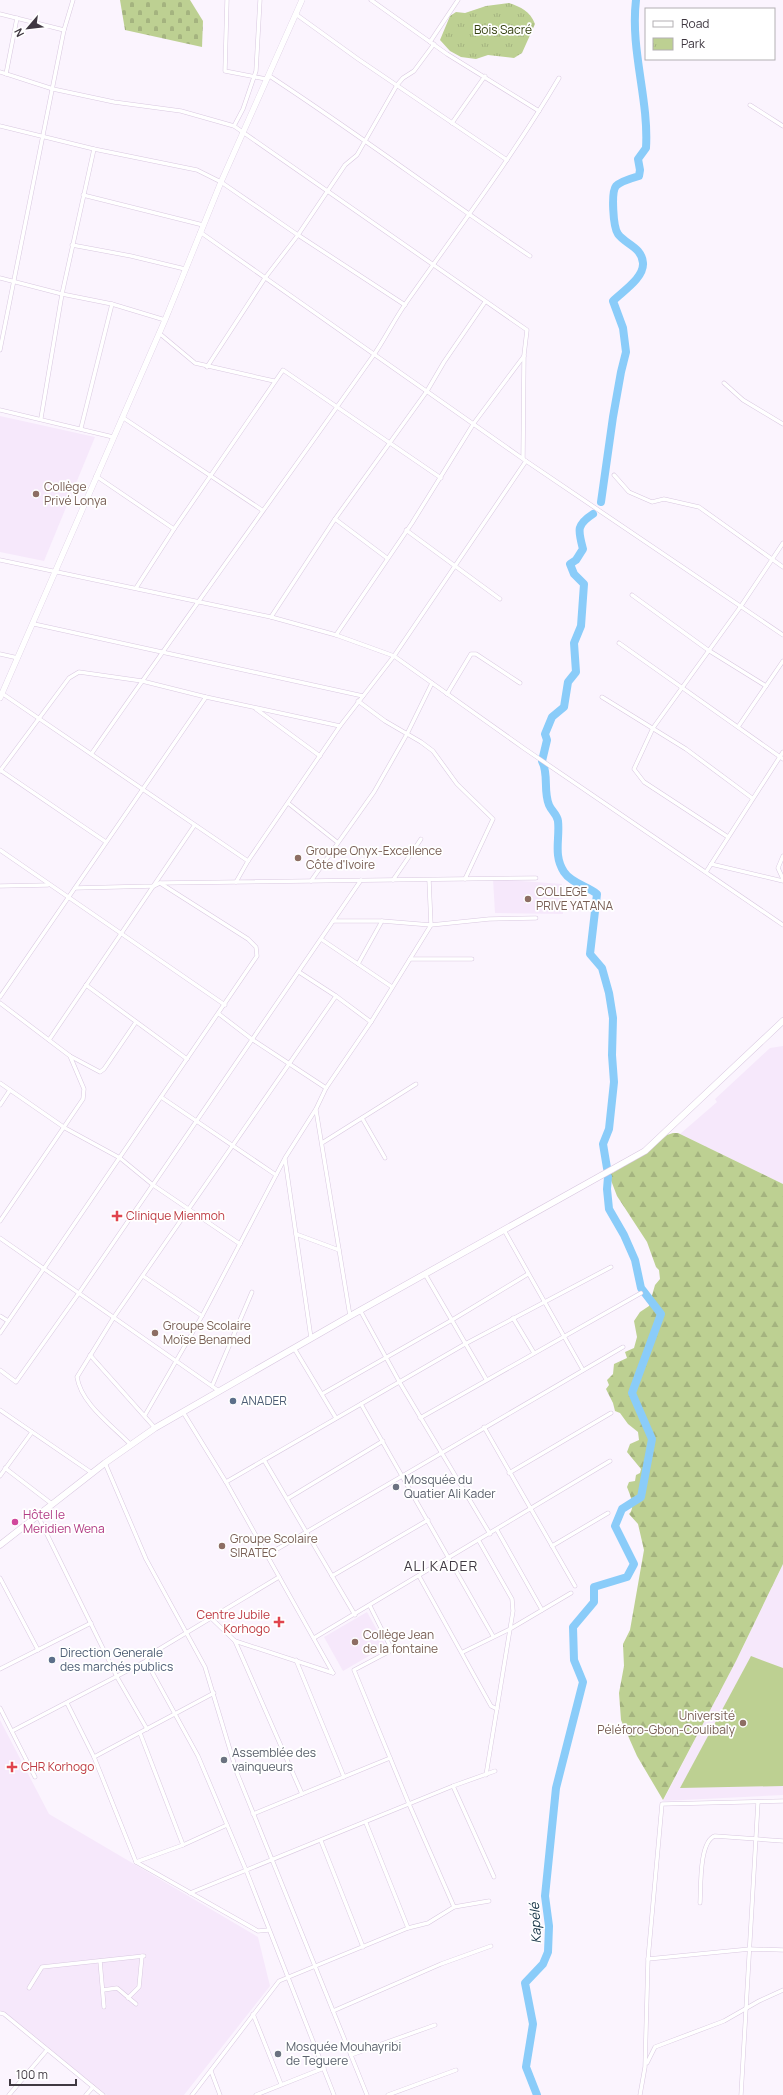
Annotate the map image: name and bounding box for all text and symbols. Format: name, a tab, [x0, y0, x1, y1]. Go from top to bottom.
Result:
north arrow	[8, 8, 48, 48]
legend	[645, 8, 775, 60]
text: Road	[681, 15, 709, 32]
park label: Bois Sacré	[474, 21, 532, 38]
text: N	[10, 26, 27, 40]
text: Park	[681, 35, 706, 52]
place label: Collège Privé Lonya	[44, 478, 107, 509]
marker: Collège Privé Lonya	[31, 489, 41, 499]
place label: Groupe Onyx-Excellence Côte d'Ivoire	[306, 842, 442, 873]
marker: Groupe Onyx-Excellence Côte d'Ivoire	[293, 853, 303, 863]
place label: COLLEGE PRIVE YATANA	[536, 883, 614, 914]
marker: COLLEGE PRIVE YATANA	[523, 894, 533, 904]
place label: Clinique Mienmoh	[126, 1207, 225, 1224]
marker: Clinique Mienmoh	[111, 1210, 123, 1222]
place label: Groupe Scolaire Moïse Benamed	[163, 1317, 251, 1348]
marker: Groupe Scolaire Moïse Benamed	[150, 1328, 160, 1338]
place label: ANADER	[241, 1392, 287, 1409]
marker: ANADER	[228, 1396, 238, 1406]
place label: Mosquée du Quatier Ali Kader	[404, 1471, 496, 1502]
marker: Mosquée du Quatier Ali Kader	[391, 1482, 401, 1492]
place label: Hôtel le Meridien Wena	[23, 1506, 105, 1537]
marker: Hôtel le Meridien Wena	[10, 1517, 20, 1527]
place label: Groupe Scolaire SIRATEC	[230, 1530, 318, 1561]
marker: Groupe Scolaire SIRATEC	[217, 1541, 227, 1551]
district label: ALI KADER	[404, 1556, 478, 1575]
place label: Centre Jubile Korhogo	[197, 1606, 270, 1637]
marker: Centre Jubile Korhogo	[273, 1616, 285, 1628]
place label: Collège Jean de la fontaine	[363, 1626, 438, 1657]
marker: Collège Jean de la fontaine	[350, 1637, 360, 1647]
place label: Direction Generale des marchés publics	[60, 1644, 173, 1675]
marker: Direction Generale des marchés publics	[47, 1655, 57, 1665]
place label: Université Péléforo-Gbon-Coulibaly	[597, 1707, 736, 1738]
marker: Université Péléforo-Gbon-Coulibaly	[738, 1718, 748, 1728]
place label: Assemblée des vainqueurs	[232, 1744, 316, 1775]
marker: Assemblée des vainqueurs	[219, 1755, 229, 1765]
place label: CHR Korhogo	[21, 1758, 94, 1775]
marker: CHR Korhogo	[6, 1761, 18, 1773]
water label: Kapélé	[525, 1901, 545, 1944]
place label: Mosquée Mouhayribi de Teguere	[286, 2038, 401, 2069]
marker: Mosquée Mouhayribi de Teguere	[273, 2049, 283, 2059]
scale bar	[10, 2061, 76, 2087]
text: 100 m	[16, 2066, 48, 2083]

